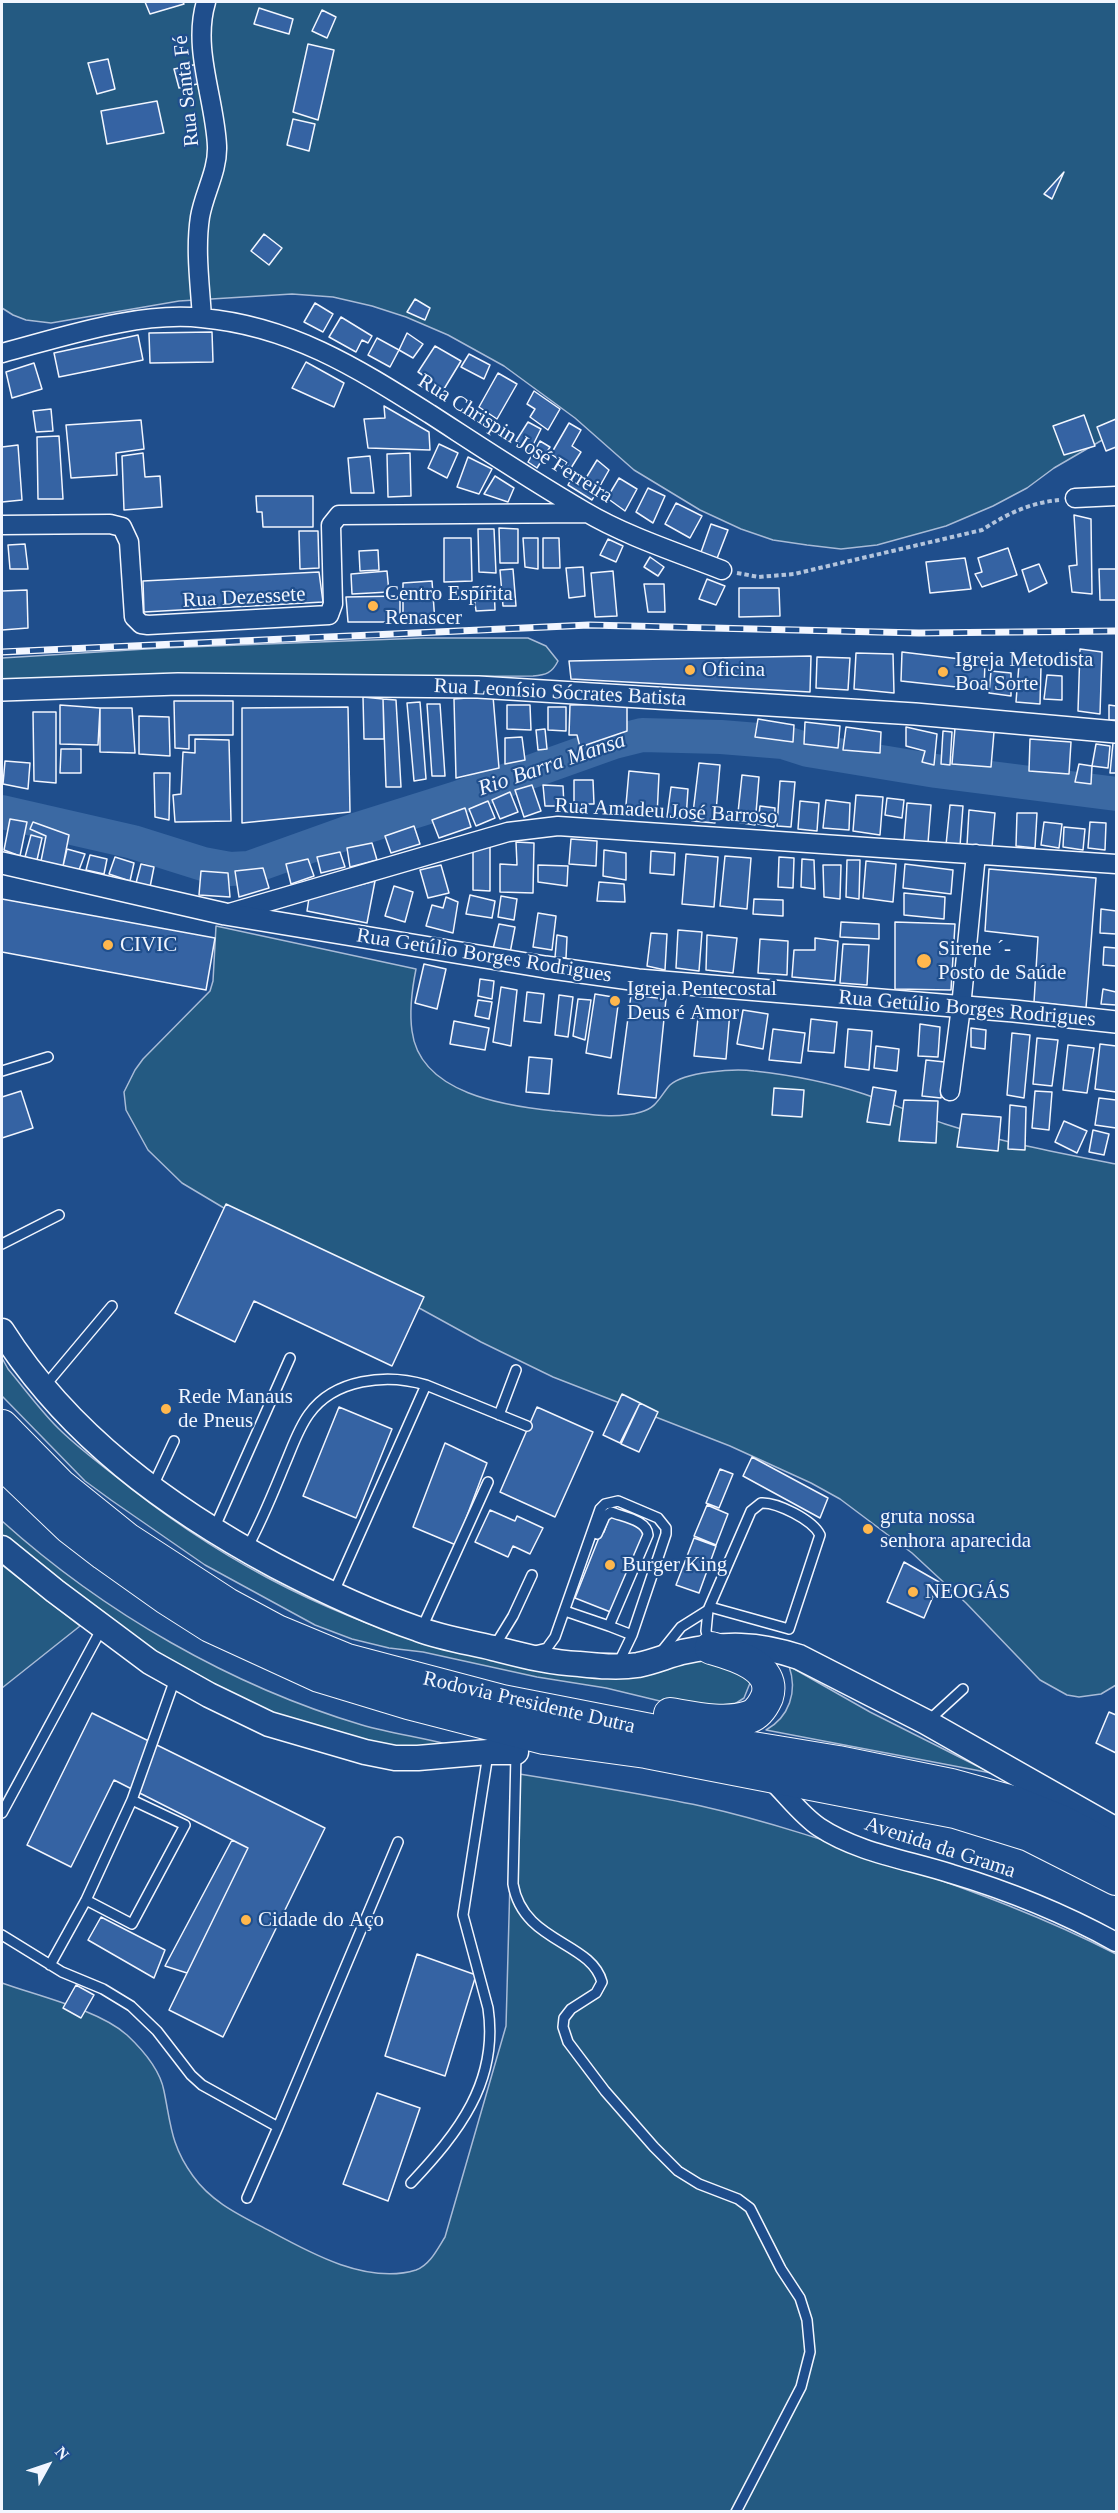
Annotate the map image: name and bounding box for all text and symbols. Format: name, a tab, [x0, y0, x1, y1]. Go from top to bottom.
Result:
street label: Rua Santa Fé	[169, 34, 205, 148]
street label: Rua Chrispin José Ferreira	[413, 369, 617, 509]
place label: Centro Espírita Renascer	[385, 581, 513, 631]
street label: Rua Dezessete	[182, 582, 306, 614]
marker: Centro Espírita Renascer	[366, 599, 380, 613]
place label: Igreja Metodista Boa Sorte	[955, 647, 1093, 697]
place label: Oficina	[702, 657, 765, 683]
marker: Oficina	[683, 663, 697, 677]
marker: Igreja Metodista Boa Sorte	[936, 665, 950, 679]
street label: Rua Leonísio Sócrates Batista	[433, 674, 687, 712]
water label: Rio Barra Mansa	[475, 727, 629, 803]
street label: Rua Amadeu José Barroso	[554, 794, 778, 830]
street label: Rua Getúlio Borges Rodrigues	[355, 923, 613, 989]
place label: CIVIC	[120, 932, 177, 958]
place label: Sirene ´- Posto de Saúde	[938, 936, 1066, 986]
marker: CIVIC	[101, 938, 115, 952]
marker: Sirene ´- Posto de Saúde	[915, 952, 933, 970]
place label: Igreja Pentecostal Deus é Amor	[627, 976, 777, 1026]
street label: Rua Getúlio Borges Rodrigues	[837, 985, 1097, 1033]
marker: Igreja Pentecostal Deus é Amor	[608, 994, 622, 1008]
place label: Rede Manaus de Pneus	[178, 1384, 293, 1434]
marker: Rede Manaus de Pneus	[159, 1402, 173, 1416]
place label: gruta nossa senhora aparecida	[880, 1504, 1031, 1554]
marker: gruta nossa senhora aparecida	[861, 1522, 875, 1536]
place label: Burger King	[622, 1552, 727, 1578]
marker: Burger King	[603, 1558, 617, 1572]
place label: NEOGÁS	[925, 1579, 1010, 1605]
marker: NEOGÁS	[906, 1585, 920, 1599]
street label: Rodovia Presidente Dutra	[420, 1666, 638, 1740]
street label: Avenida da Grama	[861, 1812, 1019, 1884]
place label: Cidade do Aço	[258, 1907, 384, 1933]
marker: Cidade do Aço	[239, 1913, 253, 1927]
north arrow	[18, 2435, 78, 2495]
text: N	[52, 2443, 72, 2463]

